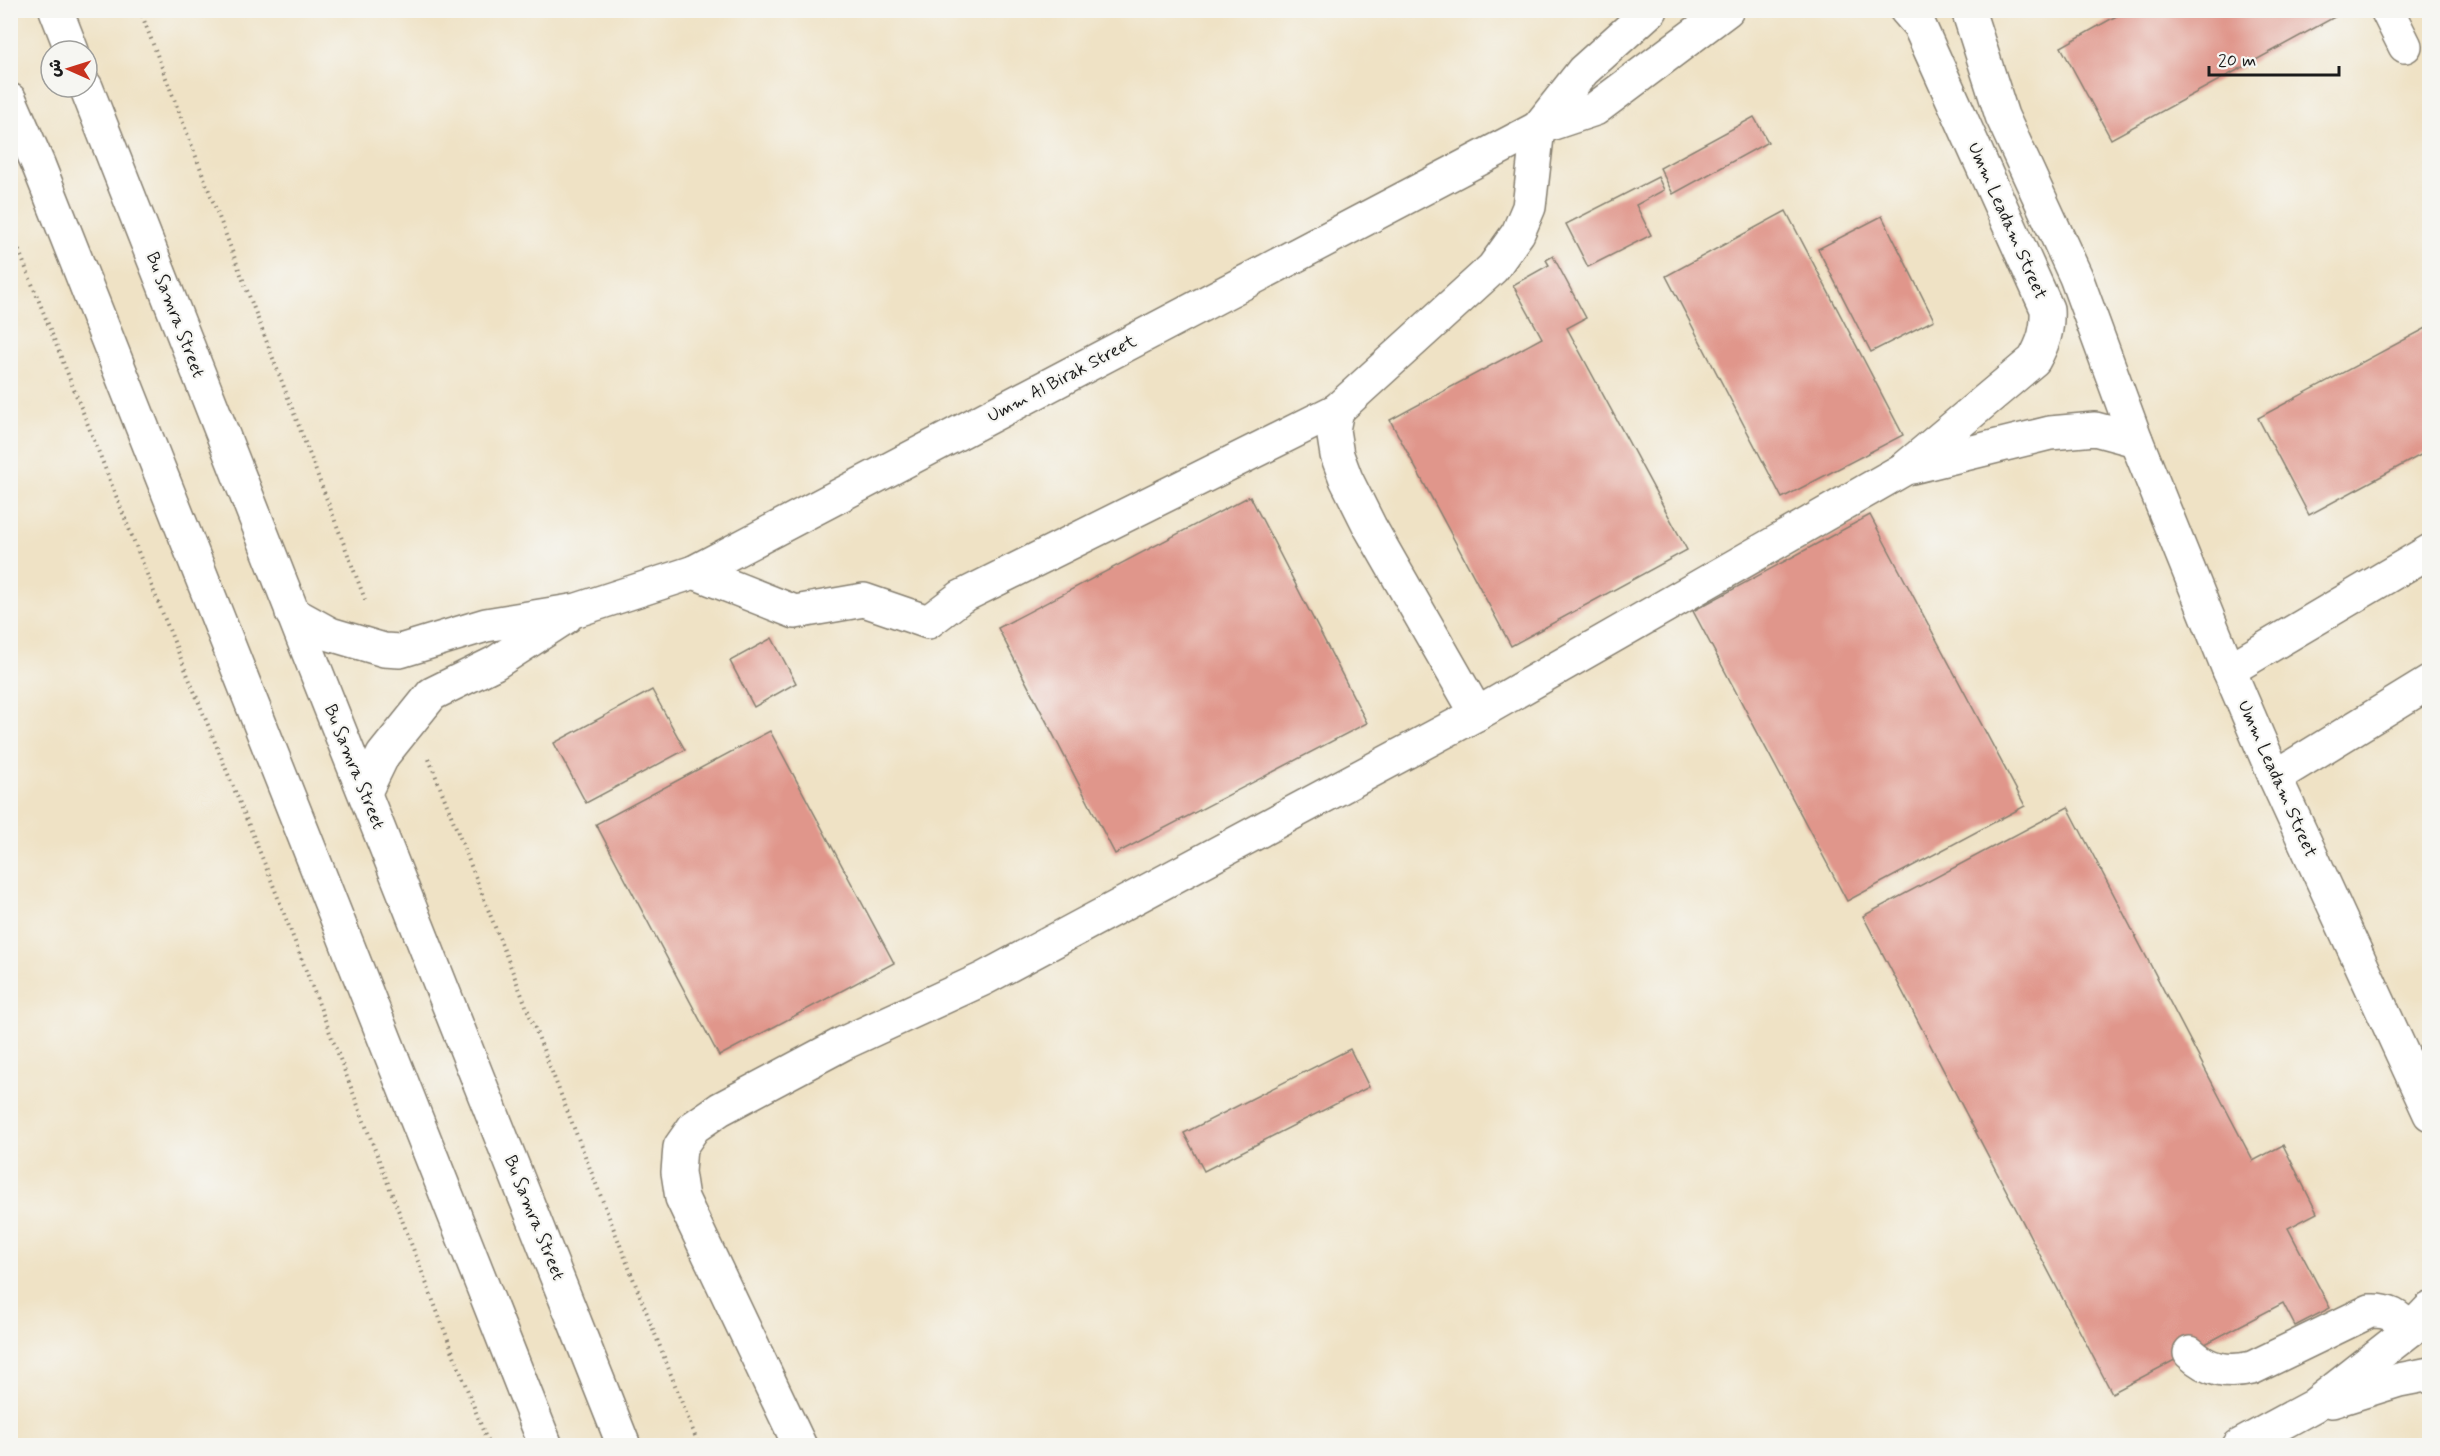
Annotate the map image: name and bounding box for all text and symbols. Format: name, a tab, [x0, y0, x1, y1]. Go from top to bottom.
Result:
north arrow	[39, 39, 99, 99]
scale bar	[2209, 39, 2340, 77]
text: 20 m	[2218, 49, 2256, 73]
text: ش	[45, 59, 66, 78]
street label: Umm Leadam Street	[1962, 139, 2052, 303]
street label: Bu Samra Street	[140, 249, 210, 382]
street label: Umm Al Birak Street	[983, 329, 1141, 428]
street label: Umm Leadam Street	[2232, 697, 2322, 861]
street label: Bu Samra Street	[318, 701, 390, 833]
street label: Bu Samra Street	[498, 1152, 570, 1284]

